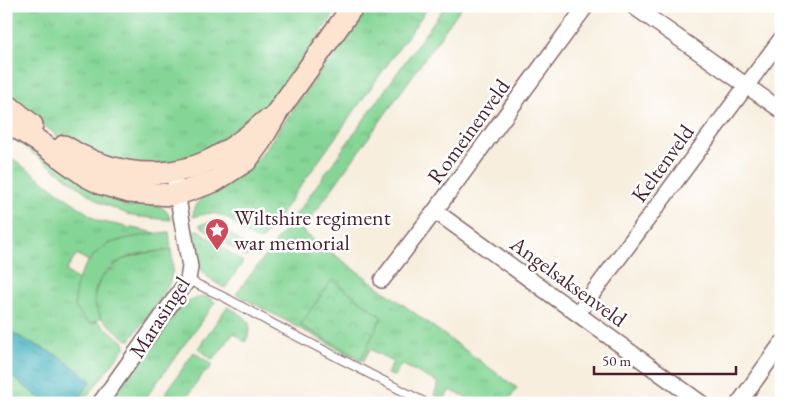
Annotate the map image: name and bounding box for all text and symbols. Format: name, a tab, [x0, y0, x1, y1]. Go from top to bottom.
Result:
street label: Romeinenveld	[421, 72, 517, 190]
street label: Keltenveld	[624, 118, 701, 208]
place label: Wiltshire regiment war memorial	[234, 203, 391, 257]
place icon: Wiltshire regiment war memorial	[204, 217, 230, 251]
street label: Angelsaksenveld	[504, 229, 633, 334]
street label: Marasingel	[122, 271, 197, 364]
scale bar	[594, 344, 737, 376]
text: 50 m	[602, 351, 631, 370]

